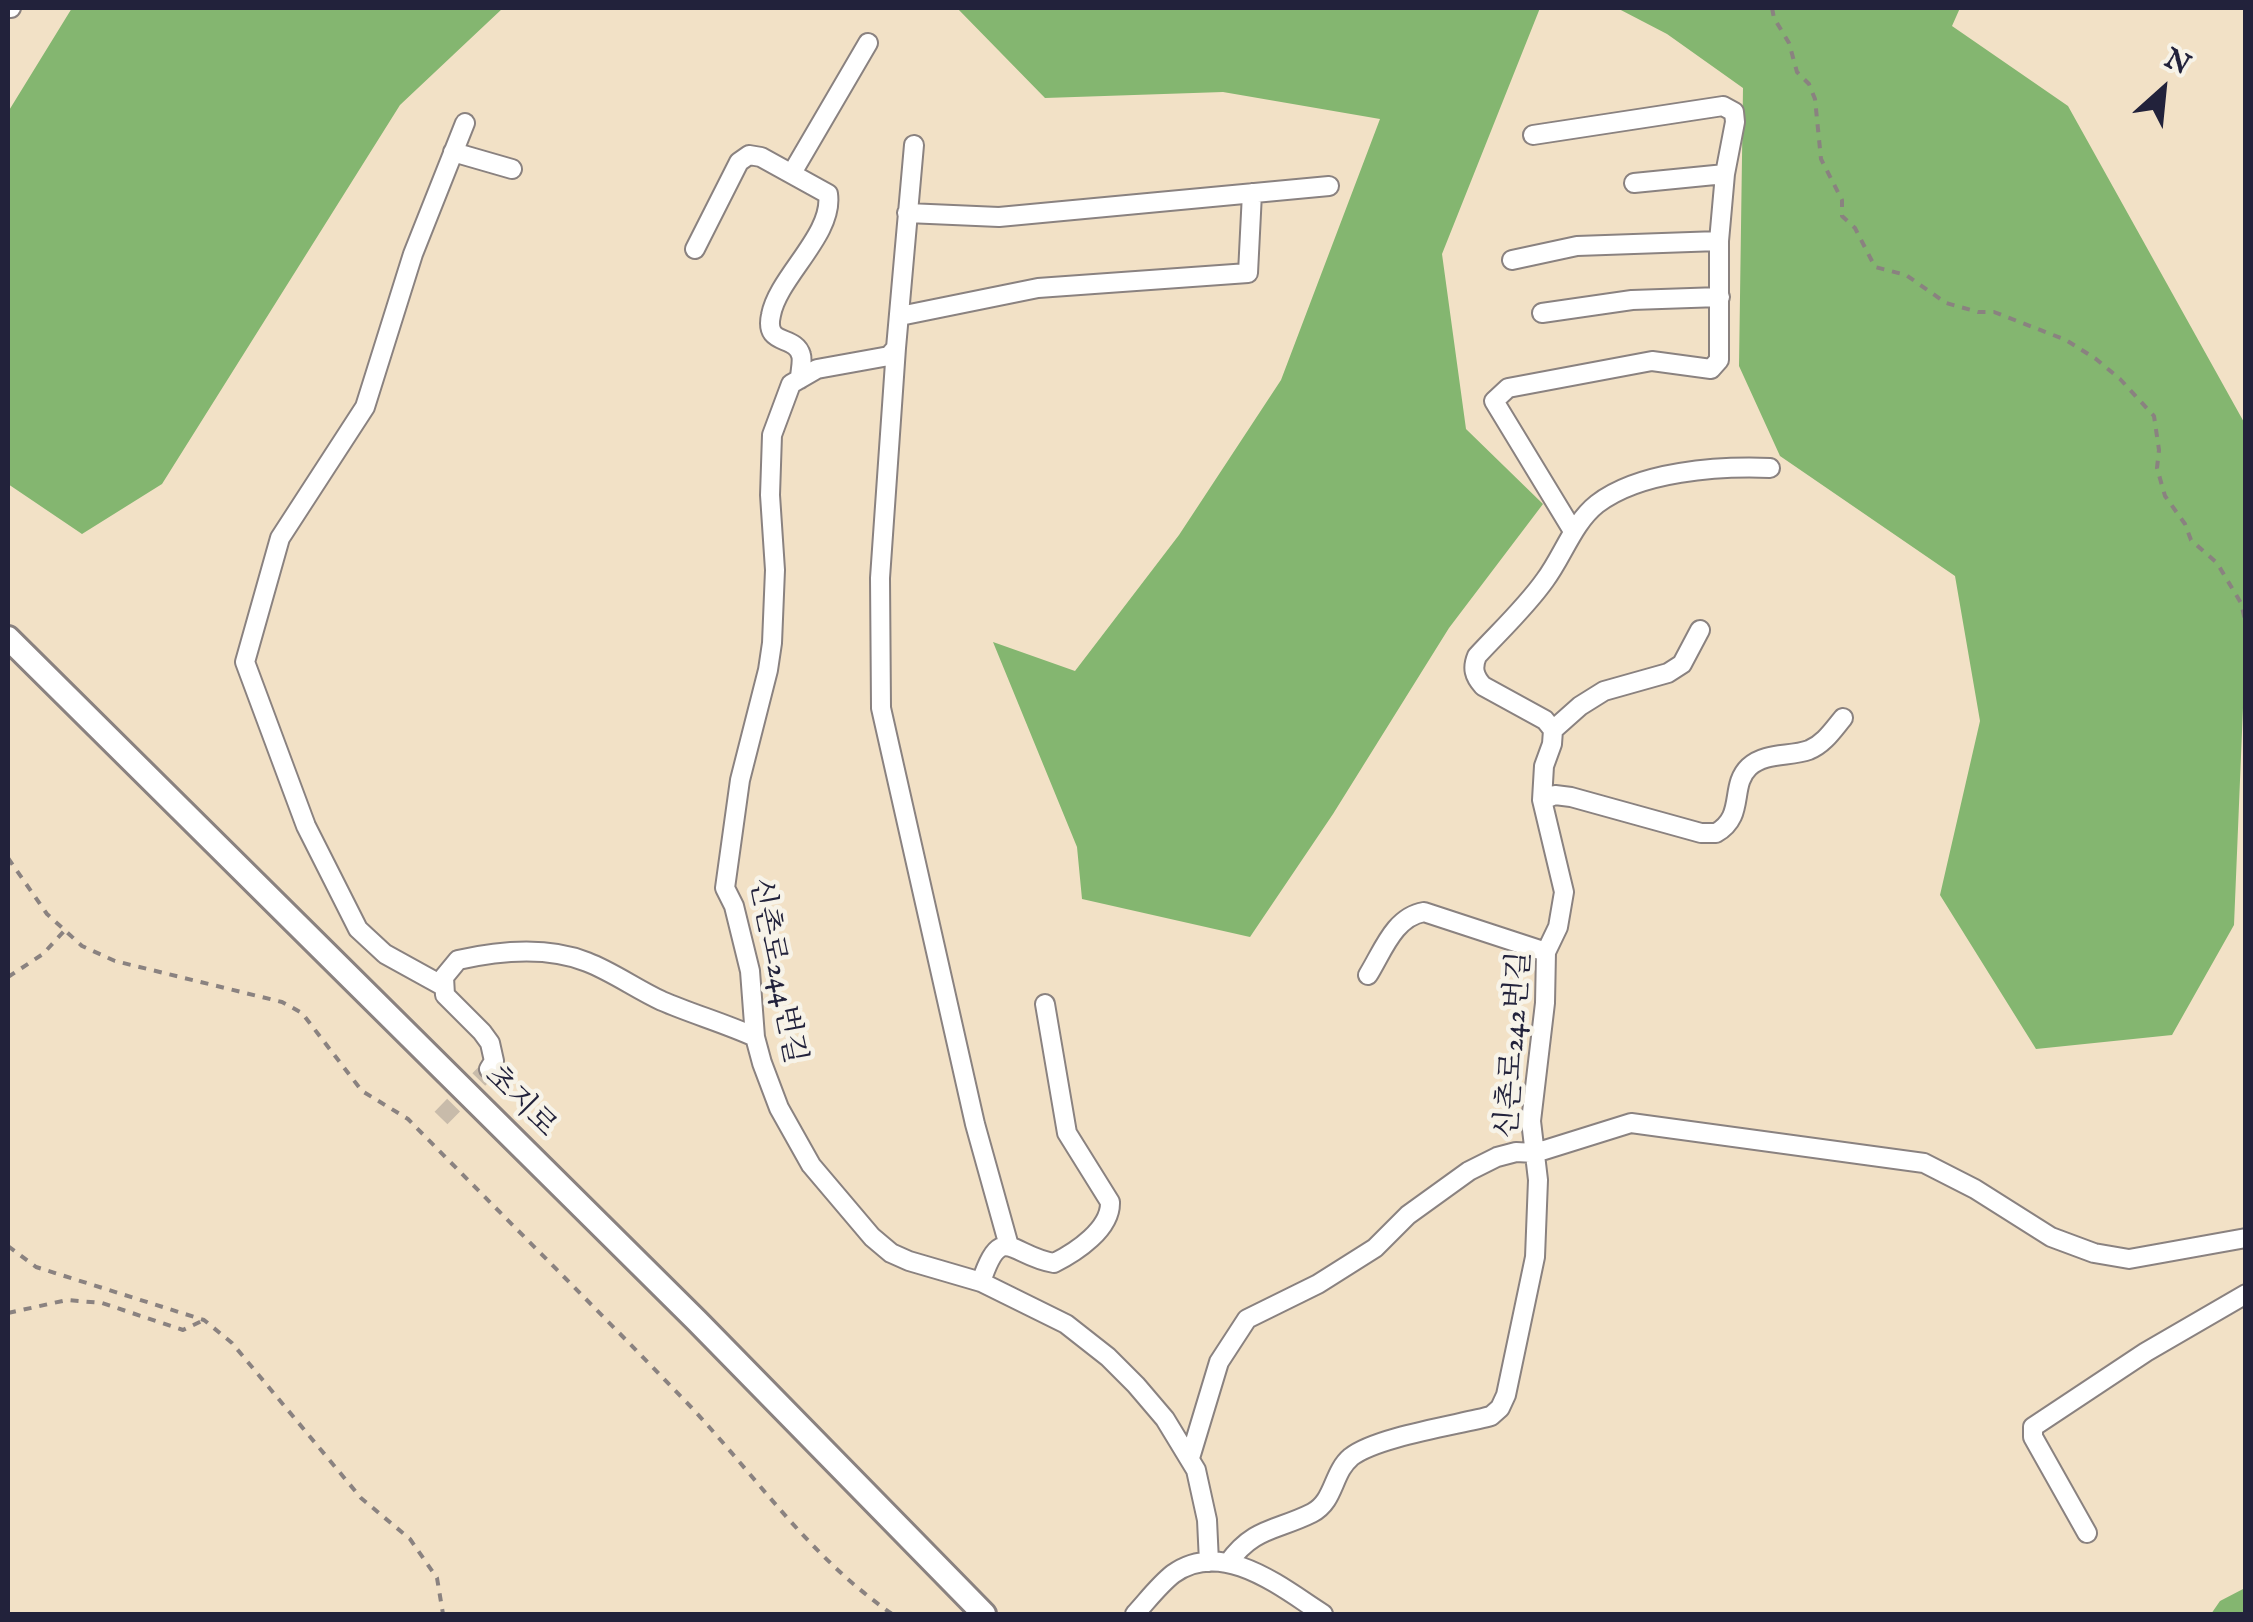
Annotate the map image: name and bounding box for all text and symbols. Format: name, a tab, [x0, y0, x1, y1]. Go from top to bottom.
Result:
north arrow	[2113, 40, 2213, 140]
text: N	[2158, 42, 2196, 84]
street label: 신촌로244번길	[739, 875, 811, 1067]
street label: 신촌로242번길	[1491, 950, 1541, 1140]
street label: 초지로	[476, 1060, 562, 1146]

